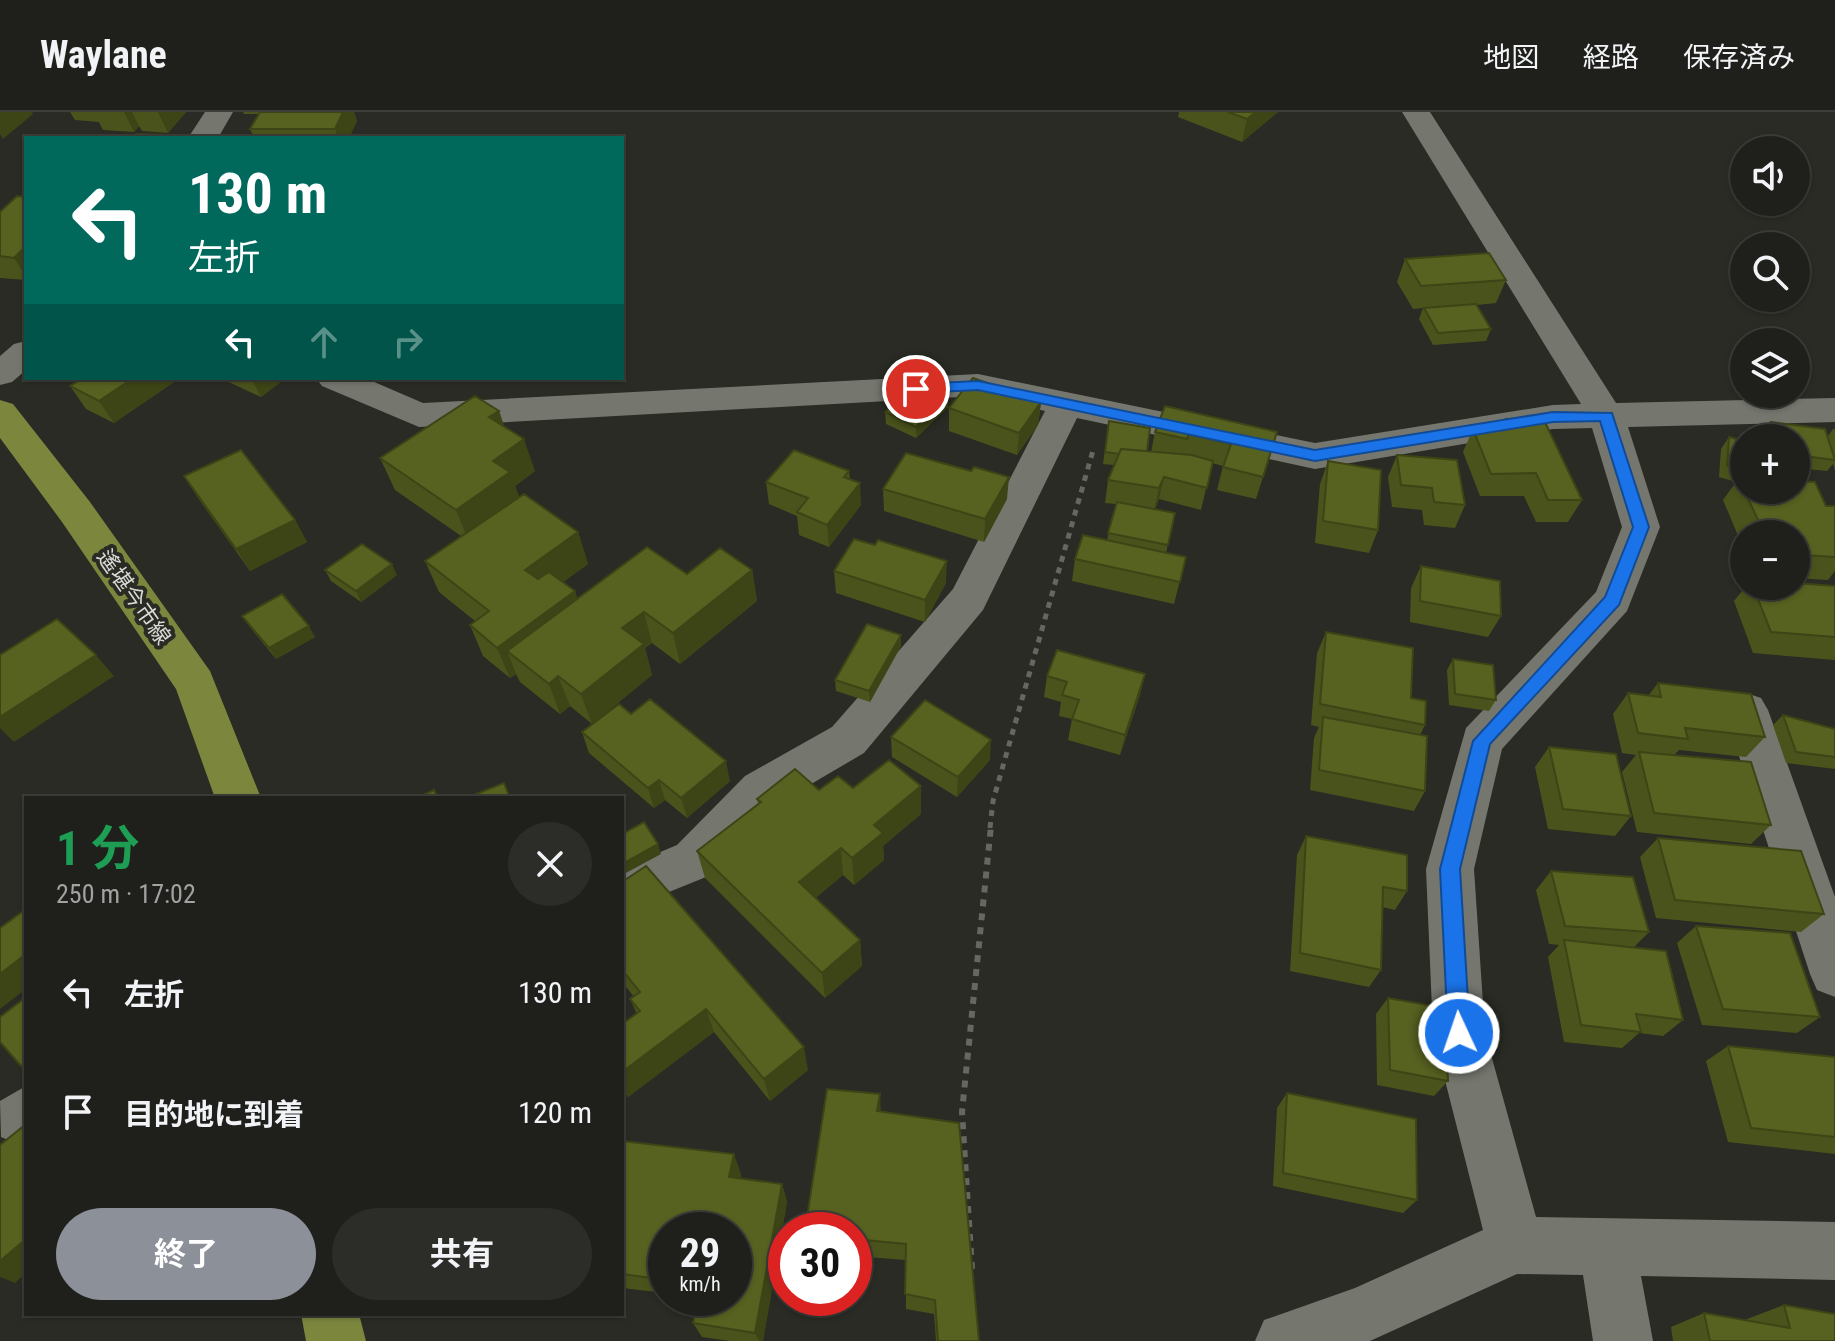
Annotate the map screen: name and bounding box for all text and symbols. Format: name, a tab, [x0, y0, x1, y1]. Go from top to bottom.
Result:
text: Waylane	[40, 33, 167, 77]
text: 地図	[1483, 41, 1539, 74]
text: 経路	[1583, 41, 1639, 74]
text: 保存済み	[1683, 41, 1795, 74]
map controls	[1730, 136, 1810, 600]
button: sound	[1730, 136, 1810, 216]
text: 130 m	[188, 161, 327, 227]
icon: left	[56, 168, 160, 272]
button: search	[1730, 232, 1810, 312]
text: 左折	[188, 237, 260, 279]
icon: left	[218, 320, 262, 364]
icon: ahead	[302, 320, 346, 364]
icon: right	[386, 320, 430, 364]
button: layers	[1730, 328, 1810, 408]
pin	[882, 355, 950, 423]
icon: arrive	[894, 367, 938, 411]
button: +	[1730, 424, 1810, 504]
button: −	[1730, 520, 1810, 600]
street label: 遙堪今市線	[92, 545, 176, 649]
text: 1 分	[56, 820, 139, 877]
button: close	[508, 822, 592, 906]
text: 250 m · 17:02	[56, 879, 196, 909]
icon: left	[56, 970, 100, 1014]
text: 130 m	[518, 975, 592, 1010]
text: 左折	[124, 977, 184, 1012]
position arrow	[1417, 991, 1501, 1075]
icon: arrive	[56, 1090, 100, 1134]
text: 120 m	[518, 1095, 592, 1130]
text: 目的地に到着	[124, 1097, 304, 1132]
button: 終了	[56, 1208, 316, 1300]
button: 共有	[332, 1208, 592, 1300]
speed limit sign: 30	[768, 1212, 872, 1316]
text: 29	[680, 1230, 720, 1277]
text: km/h	[679, 1272, 721, 1296]

